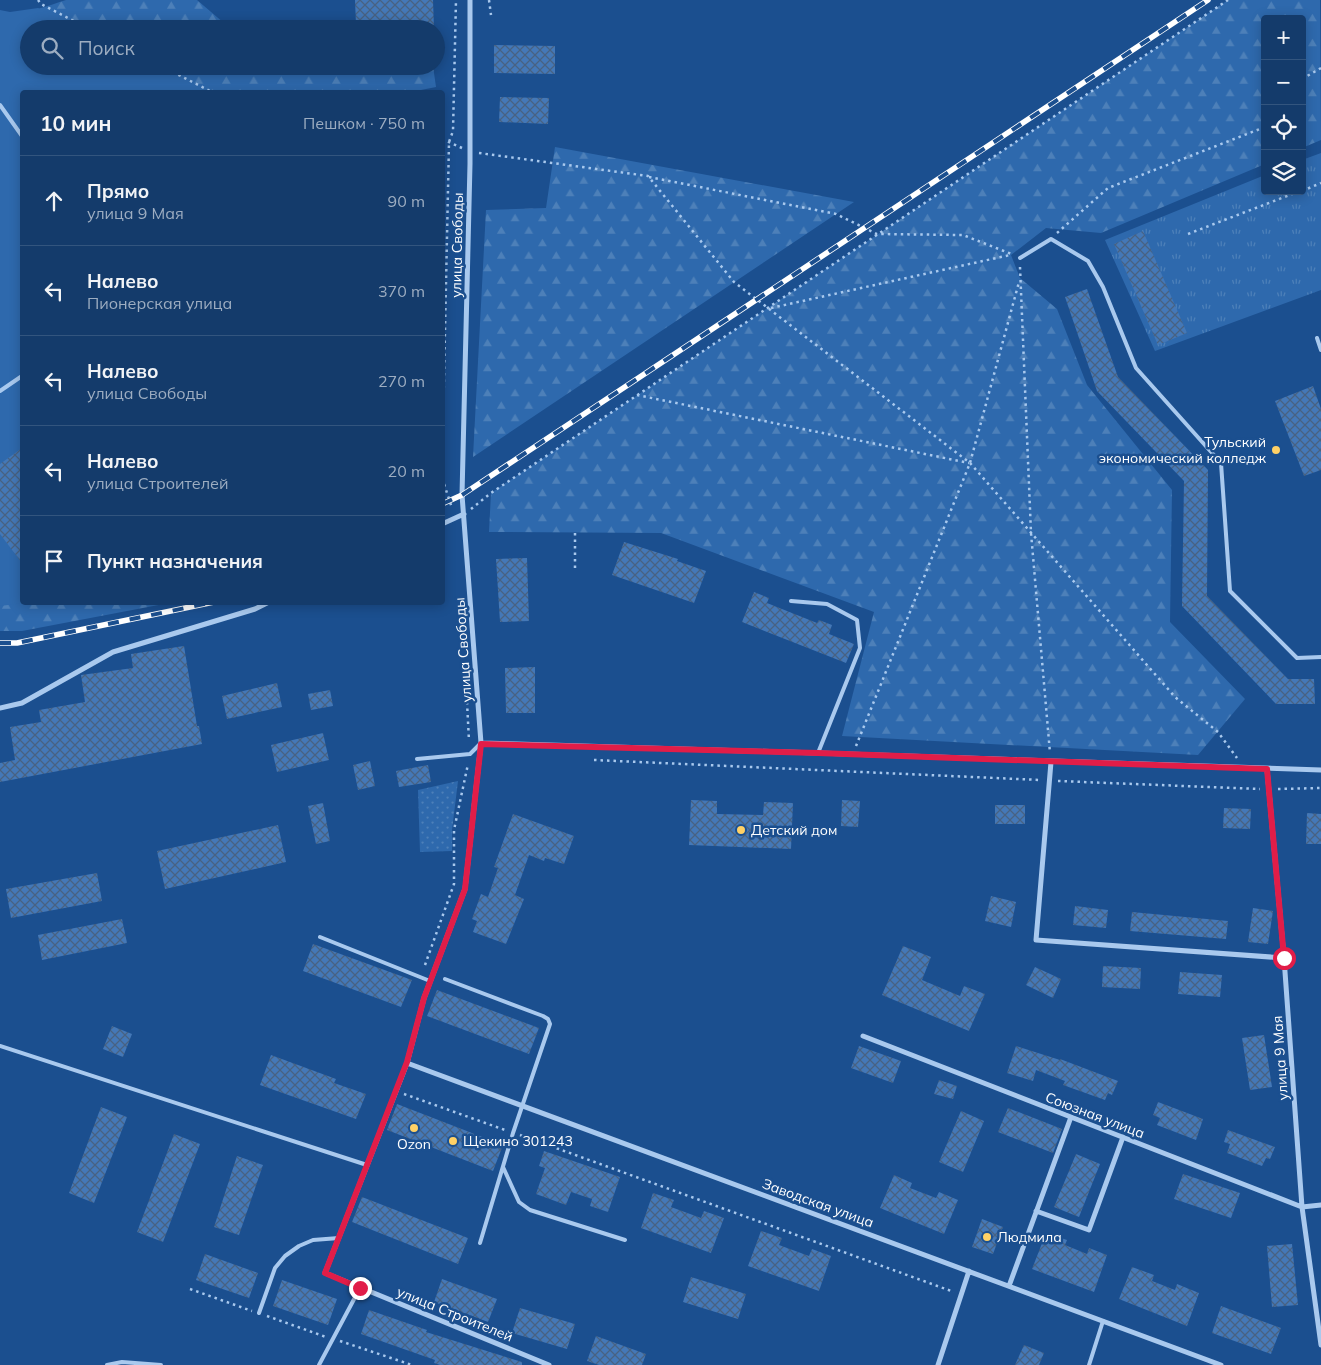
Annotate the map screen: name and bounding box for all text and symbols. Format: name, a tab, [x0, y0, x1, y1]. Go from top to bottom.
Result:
map controls	[1261, 15, 1306, 195]
button: +	[1261, 15, 1306, 60]
search box	[20, 20, 445, 75]
icon: search	[38, 34, 66, 62]
text: Поиск	[78, 36, 135, 60]
button: −	[1261, 60, 1306, 105]
button: locate	[1261, 105, 1306, 150]
text: 10 мин	[40, 110, 112, 136]
text: Пешком · 750 m	[303, 113, 425, 133]
button: layers	[1261, 150, 1306, 195]
text: Прямо	[87, 179, 149, 203]
icon: ahead	[40, 187, 68, 215]
text: 90 m	[388, 191, 425, 211]
street label: улица Свободы	[447, 192, 467, 298]
text: улица 9 Мая	[87, 203, 184, 223]
text: Налево	[87, 269, 159, 293]
icon: left	[40, 277, 68, 305]
text: 370 m	[378, 281, 425, 301]
text: Пионерская улица	[87, 293, 232, 313]
text: Налево	[87, 359, 159, 383]
icon: left	[40, 367, 68, 395]
text: 270 m	[378, 371, 425, 391]
text: улица Свободы	[87, 383, 207, 403]
place label: Тульский экономический колледж	[1099, 433, 1267, 467]
marker: Тульский экономический колледж	[1270, 444, 1282, 456]
text: Налево	[87, 449, 159, 473]
icon: left	[40, 457, 68, 485]
text: 20 m	[388, 461, 425, 481]
text: улица Строителей	[87, 473, 229, 493]
icon: arrive	[40, 547, 68, 575]
text: Пункт назначения	[87, 549, 263, 573]
street label: улица Свободы	[450, 597, 476, 703]
place label: Детский дом	[751, 821, 837, 839]
marker: Детский дом	[735, 824, 747, 836]
route start	[1273, 947, 1296, 970]
street label: улица 9 Мая	[1268, 1015, 1292, 1101]
street label: Союзная улица	[1043, 1088, 1147, 1142]
marker: Ozon	[408, 1122, 420, 1134]
place label: Щекино 301243	[463, 1132, 573, 1150]
place label: Ozon	[397, 1135, 431, 1153]
marker: Щекино 301243	[447, 1135, 459, 1147]
street label: Заводская улица	[760, 1174, 876, 1232]
place label: Людмила	[997, 1228, 1062, 1246]
marker: Людмила	[981, 1231, 993, 1243]
route end	[349, 1277, 372, 1300]
street label: улица Строителей	[394, 1282, 516, 1346]

